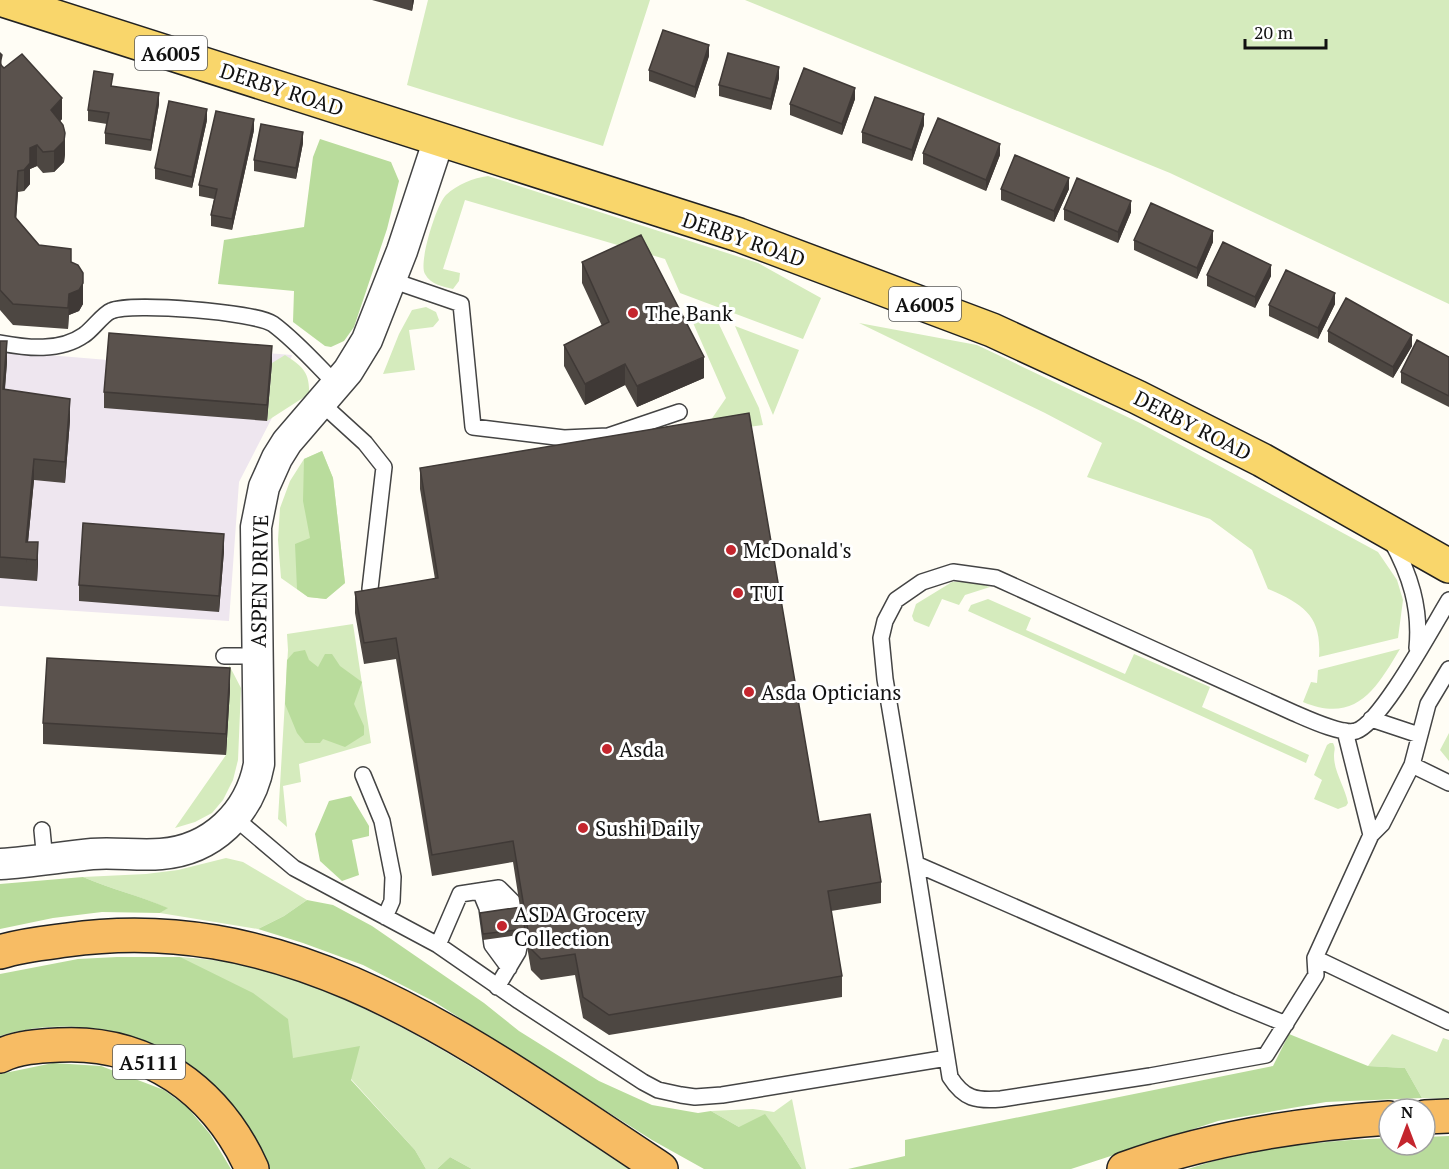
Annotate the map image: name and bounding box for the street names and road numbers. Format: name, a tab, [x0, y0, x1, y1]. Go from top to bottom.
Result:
road number: A6005	[135, 36, 207, 70]
street label: DERBY ROAD	[217, 56, 347, 122]
street label: DERBY ROAD	[679, 205, 809, 273]
road number: A6005	[889, 287, 961, 321]
street label: DERBY ROAD	[1129, 383, 1257, 467]
street label: ASPEN DRIVE	[244, 514, 274, 648]
road number: A5111	[113, 1045, 185, 1079]

